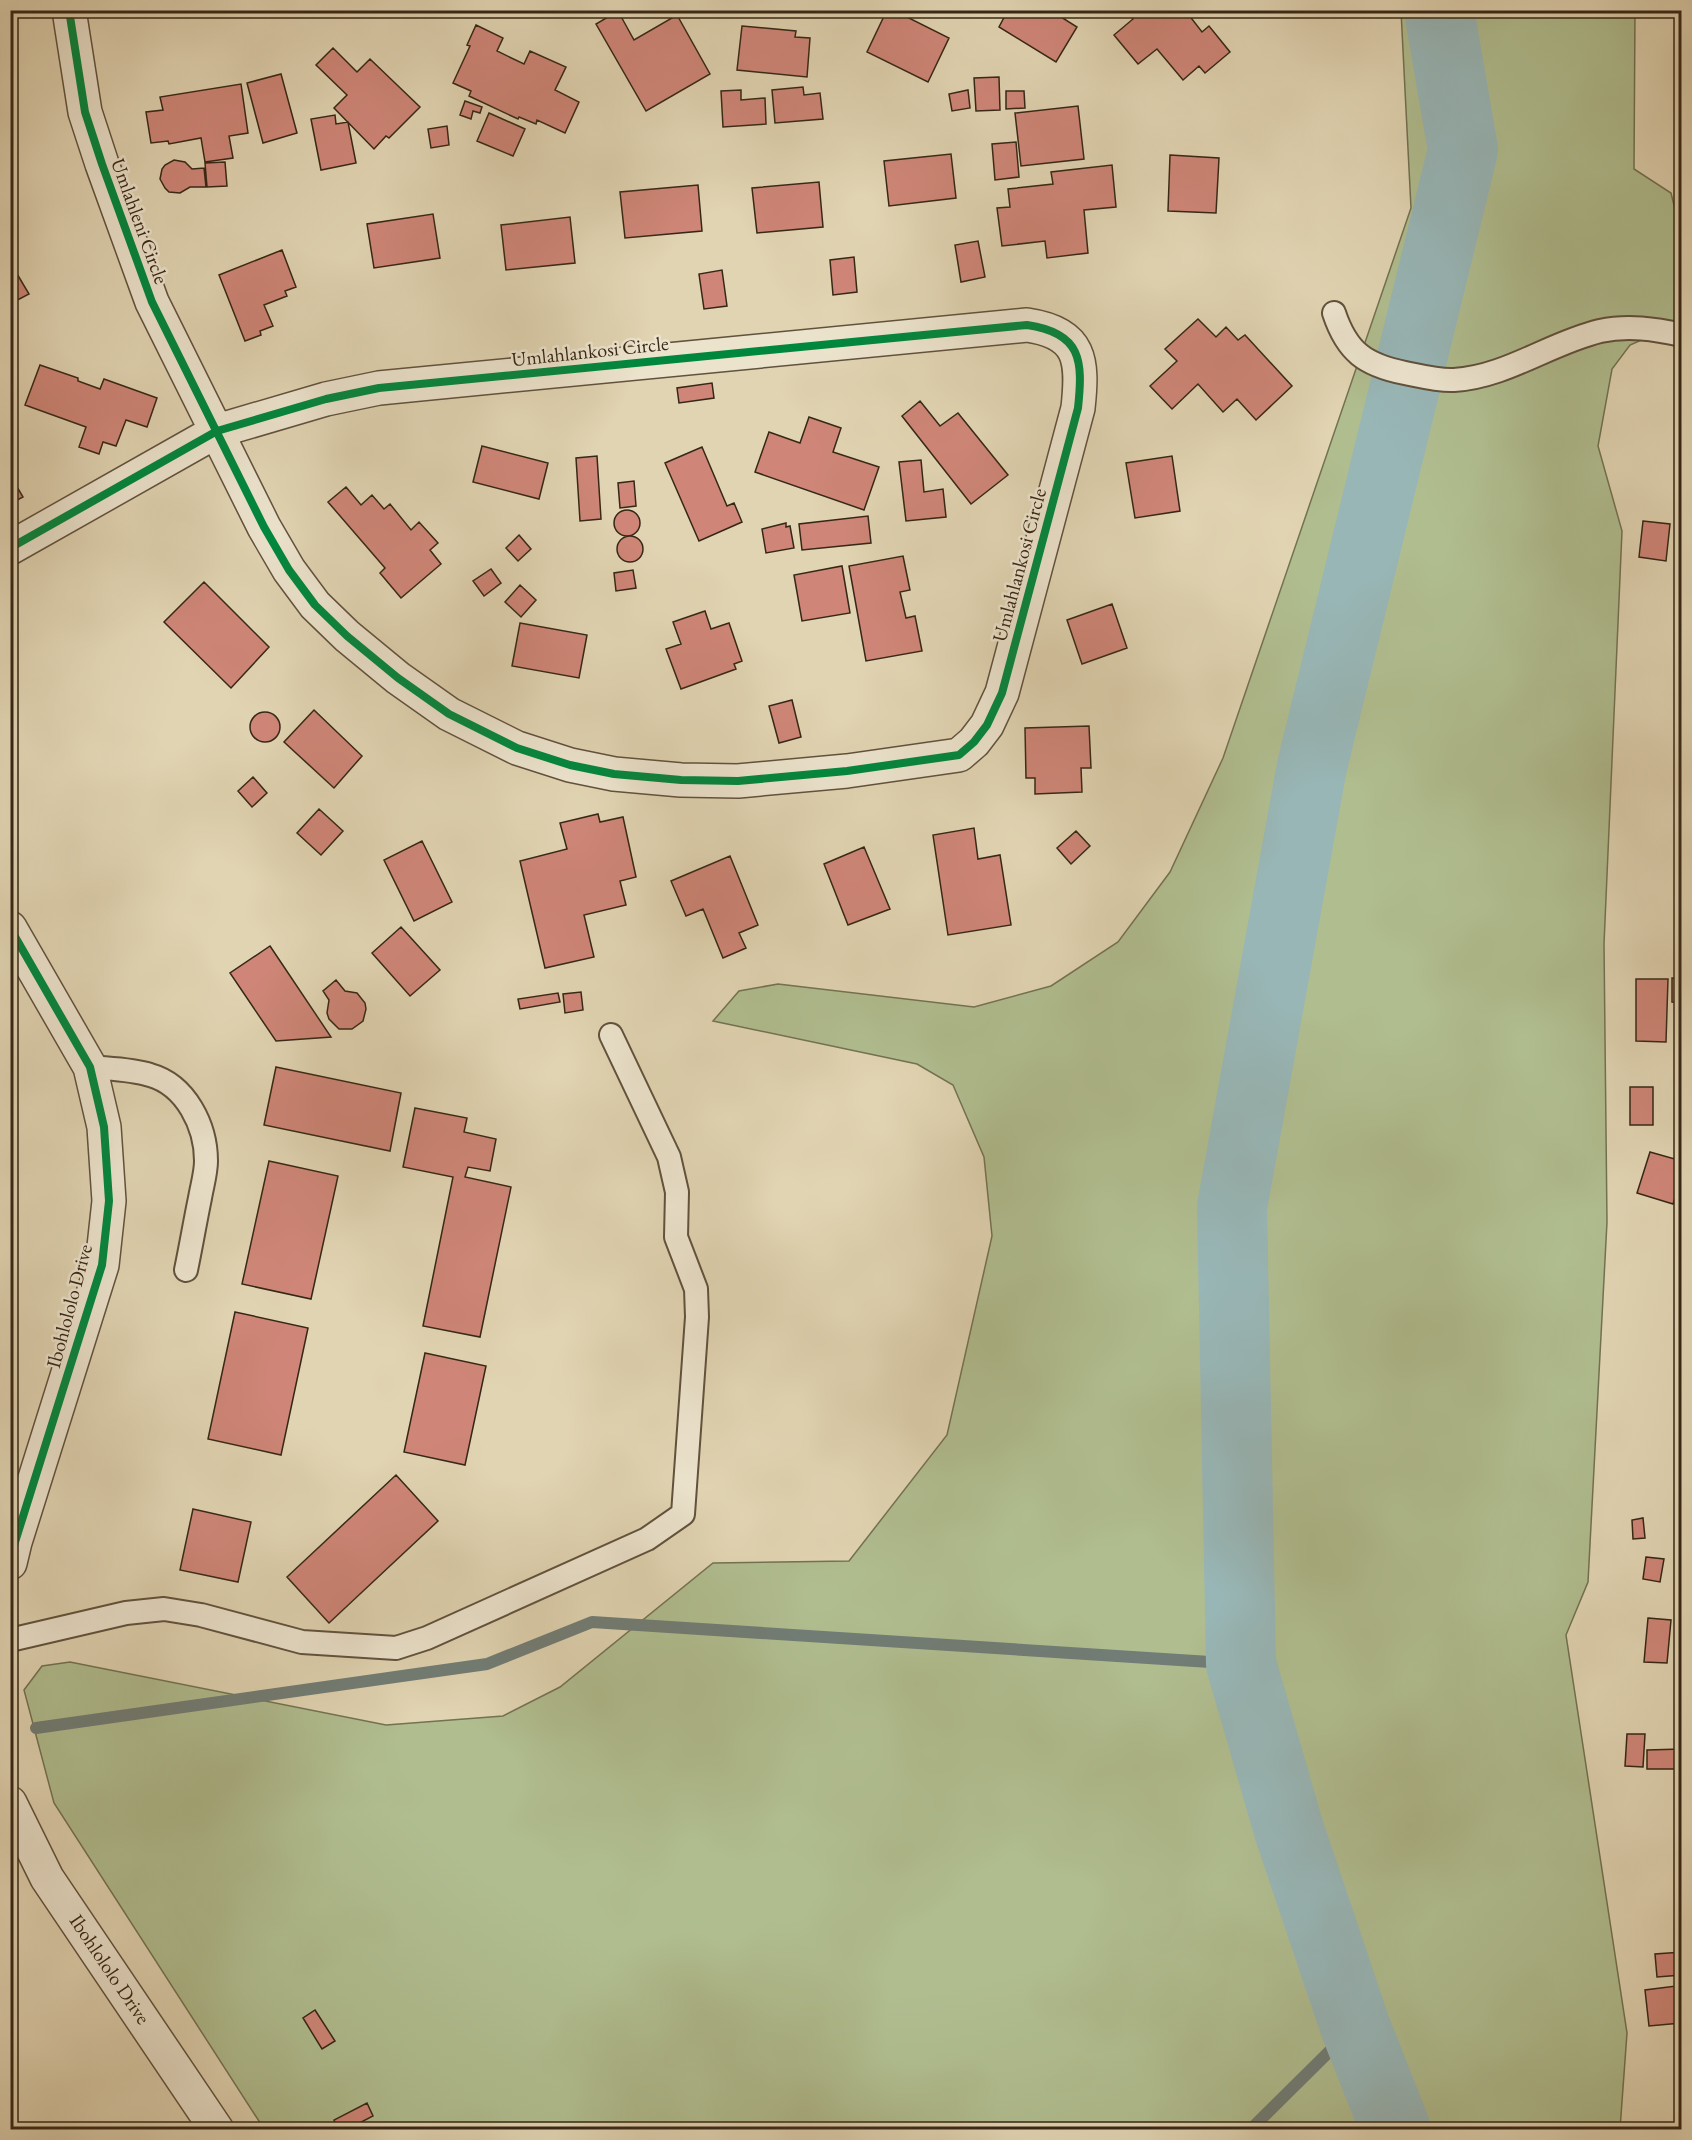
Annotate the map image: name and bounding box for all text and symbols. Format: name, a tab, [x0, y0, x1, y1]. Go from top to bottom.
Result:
street label: Umlahleni Circle	[105, 155, 175, 288]
street label: Umlahlankosi Circle	[510, 330, 670, 372]
street label: Umlahlankosi Circle	[986, 485, 1052, 645]
street label: Ibohlololo Drive	[40, 1241, 98, 1371]
street label: Ibohlololo Drive	[64, 1909, 156, 2029]

